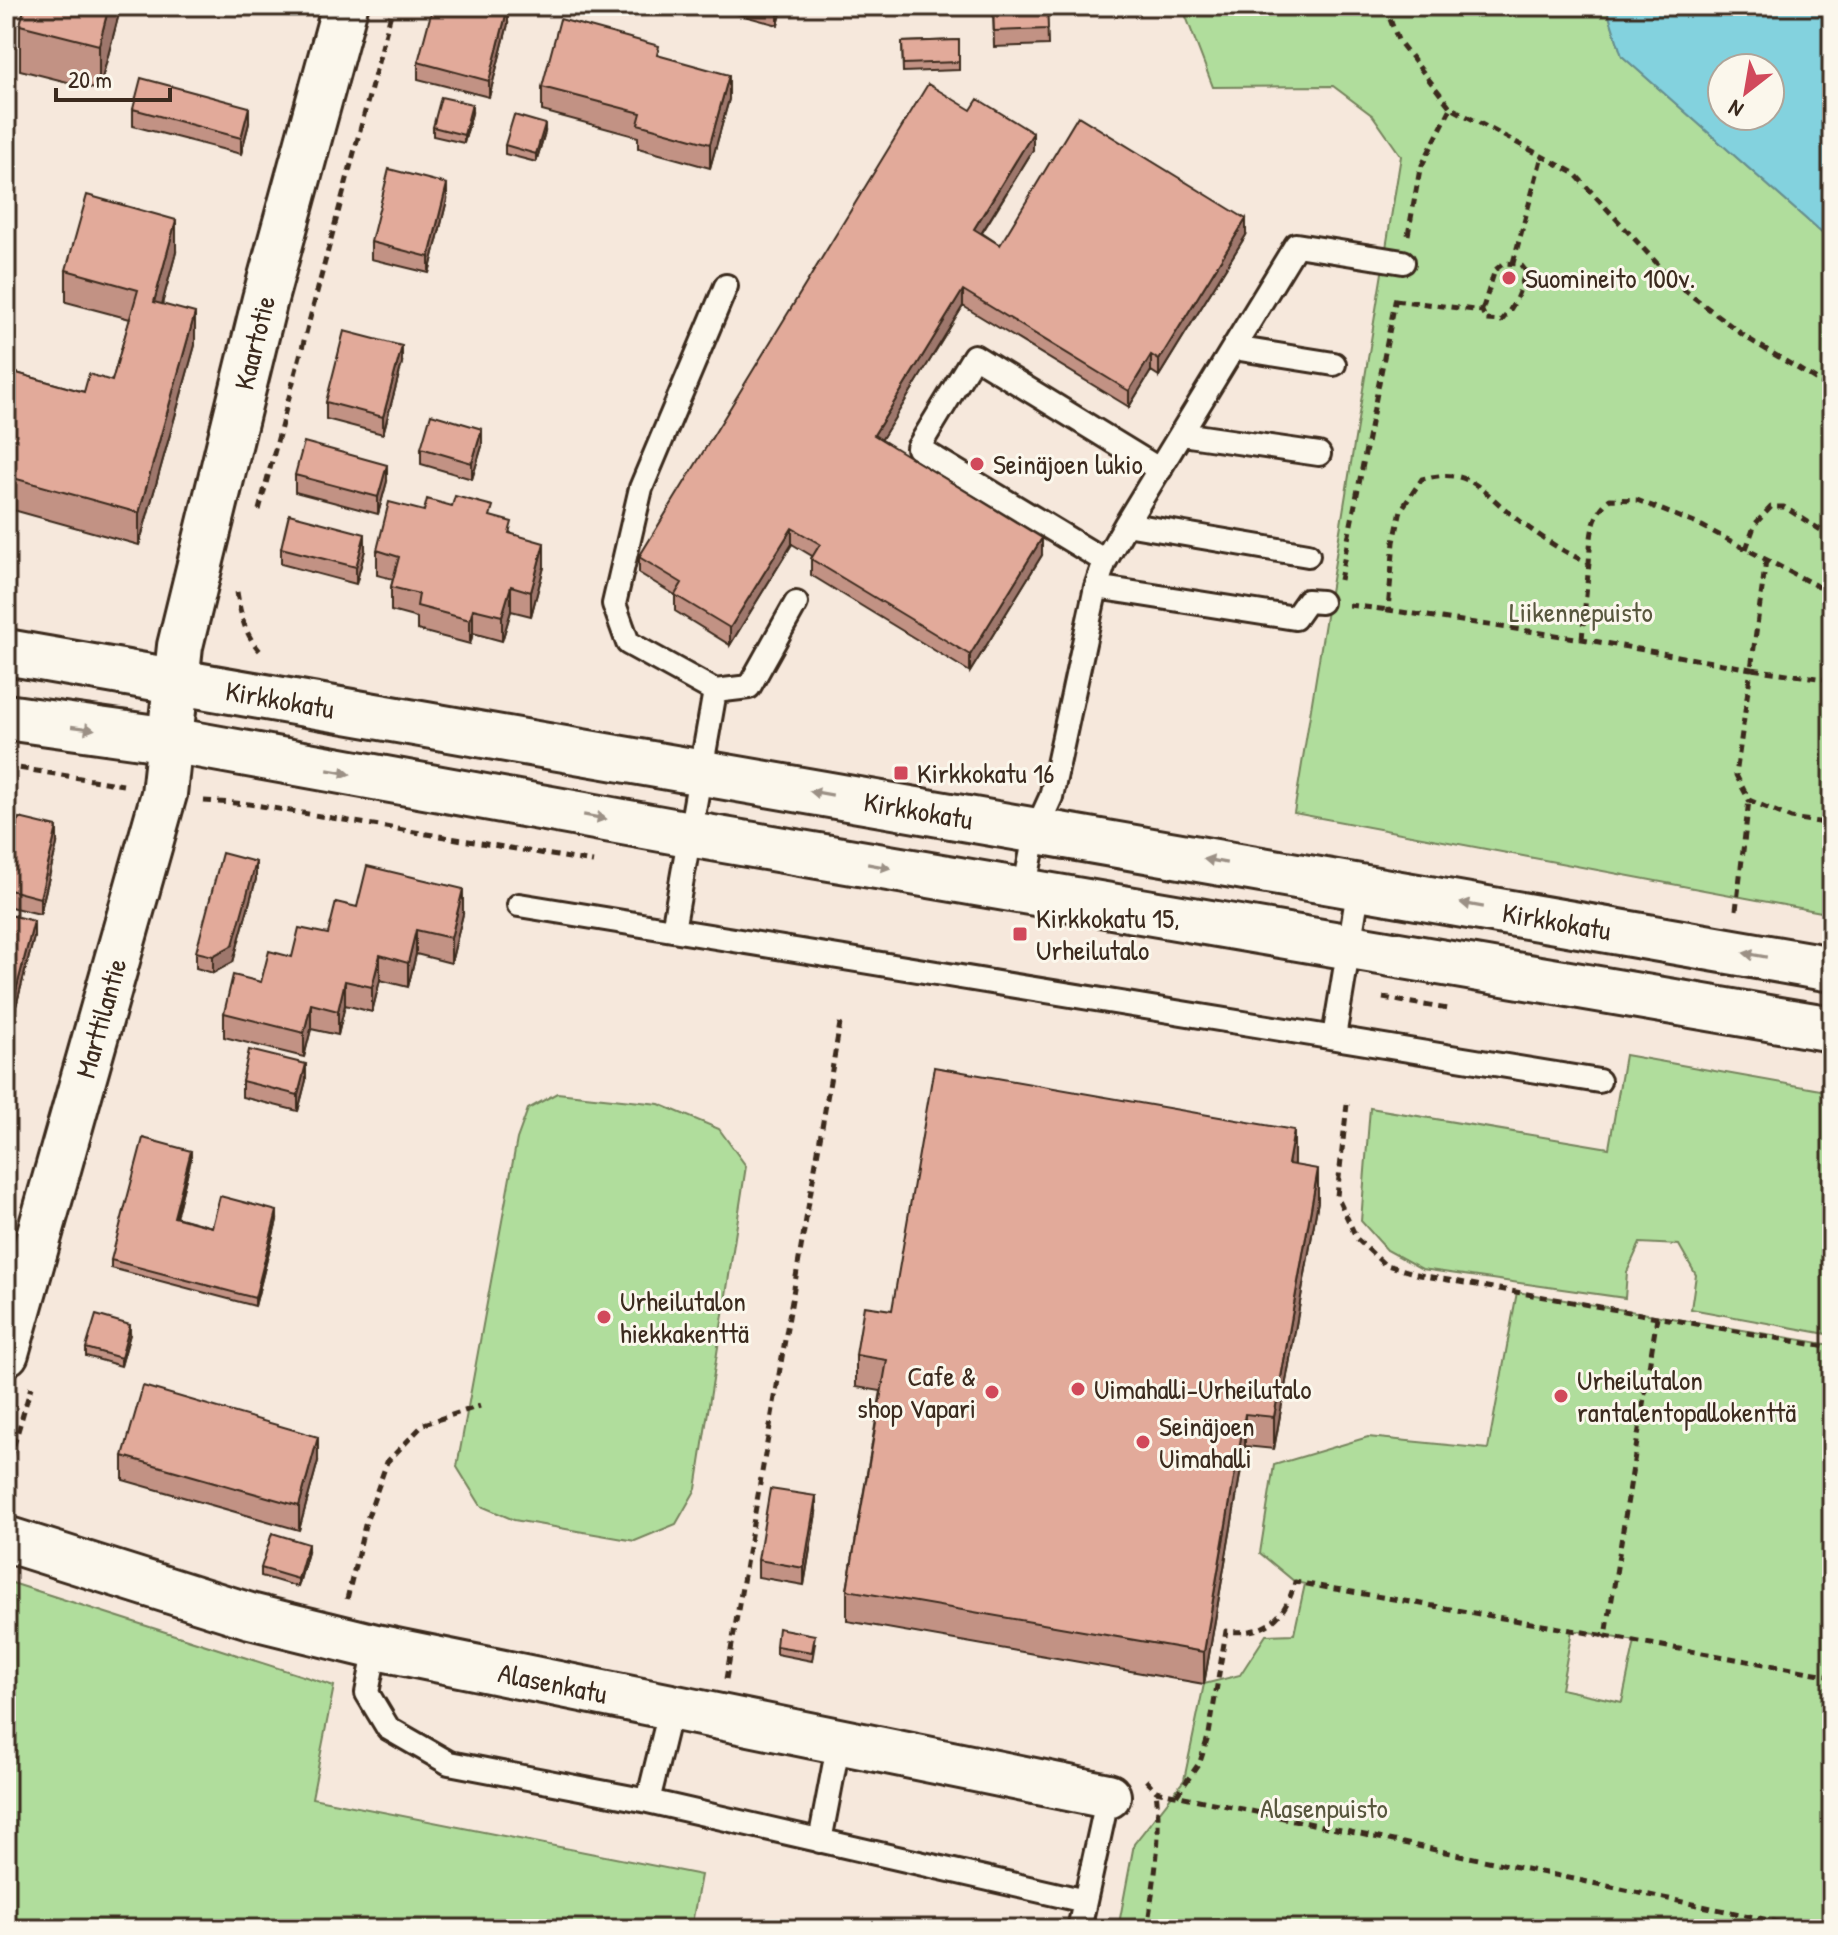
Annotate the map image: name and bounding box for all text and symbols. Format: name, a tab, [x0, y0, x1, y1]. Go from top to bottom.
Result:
scale bar	[56, 52, 170, 102]
north arrow	[1706, 52, 1786, 132]
text: 20 m	[68, 63, 112, 95]
text: N	[1723, 93, 1748, 125]
place label: Suomineito 100v.	[1525, 259, 1696, 297]
marker: Suomineito 100v.	[1500, 269, 1518, 287]
street label: Kaartotie	[224, 292, 284, 394]
place label: Seinäjoen lukio	[993, 445, 1143, 483]
marker: Seinäjoen lukio	[968, 455, 986, 473]
park label: Liikennepuisto	[1509, 593, 1653, 631]
street label: Kirkkokatu	[223, 671, 337, 728]
one-way arrow	[71, 722, 96, 735]
place label: Kirkkokatu 16	[917, 754, 1054, 792]
marker: Kirkkokatu 16	[892, 764, 910, 782]
one-way arrow	[327, 766, 352, 778]
street label: Kirkkokatu	[861, 782, 976, 838]
one-way arrow	[808, 787, 833, 799]
one-way arrow	[583, 812, 608, 824]
one-way arrow	[1203, 854, 1228, 867]
one-way arrow	[867, 861, 892, 873]
street label: Kirkkokatu	[1500, 893, 1614, 949]
place label: Kirkkokatu 15, Urheilutalo	[1036, 899, 1180, 969]
one-way arrow	[1459, 899, 1484, 911]
marker: Kirkkokatu 15, Urheilutalo	[1011, 925, 1029, 943]
one-way arrow	[1742, 949, 1767, 961]
street label: Marttilantie	[66, 954, 136, 1082]
place label: Urheilutalon hiekkakenttä	[620, 1282, 749, 1352]
marker: Urheilutalon hiekkakenttä	[595, 1308, 613, 1326]
place label: Cafe & shop Vapari	[857, 1357, 976, 1427]
place label: Urheilutalon rantalentopallokenttä	[1577, 1361, 1796, 1431]
place label: Uimahalli-Urheilutalo	[1094, 1370, 1311, 1408]
marker: Uimahalli-Urheilutalo	[1069, 1380, 1087, 1398]
marker: Cafe & shop Vapari	[983, 1383, 1001, 1401]
marker: Urheilutalon rantalentopallokenttä	[1552, 1387, 1570, 1405]
place label: Seinäjoen Uimahalli	[1159, 1407, 1255, 1477]
marker: Seinäjoen Uimahalli	[1134, 1433, 1152, 1451]
street label: Alasenkatu	[495, 1653, 611, 1713]
park label: Alasenpuisto	[1260, 1789, 1388, 1827]

